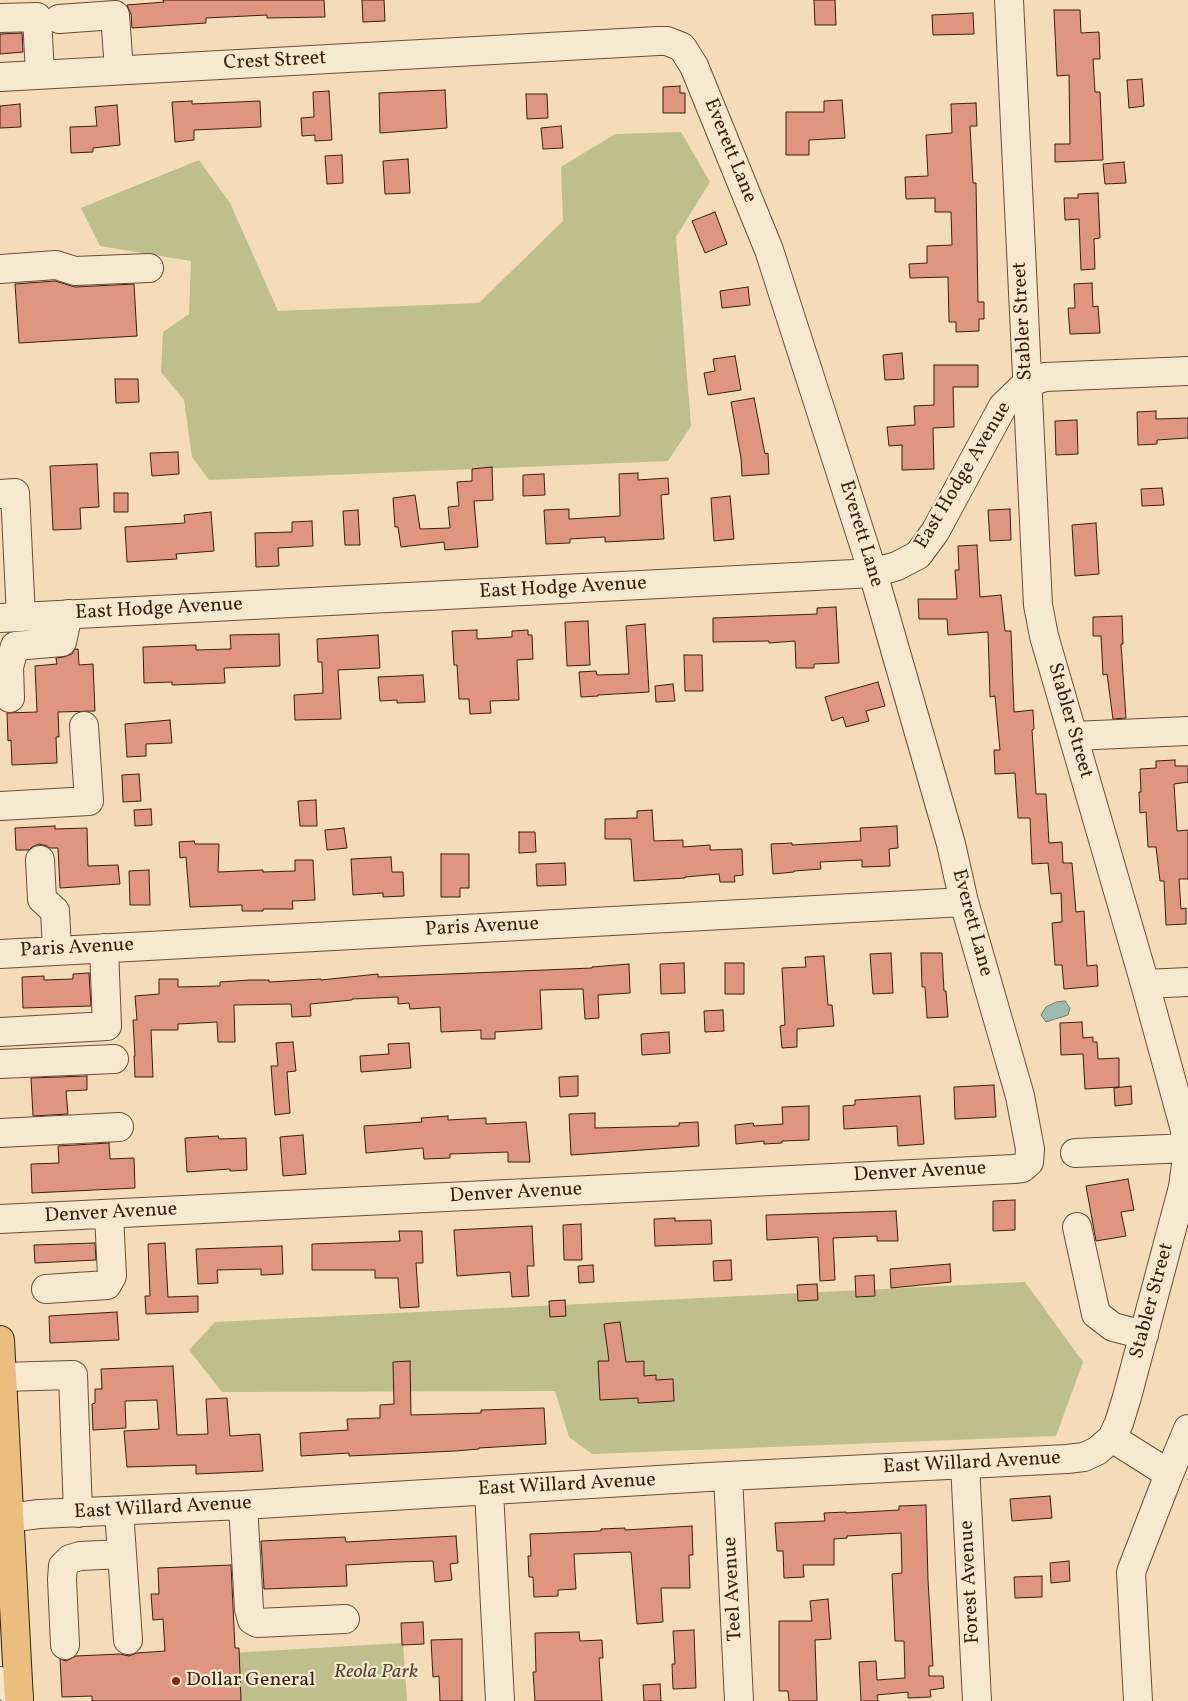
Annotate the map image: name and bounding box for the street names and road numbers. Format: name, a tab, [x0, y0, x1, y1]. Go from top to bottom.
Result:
street label: Crest Street	[223, 47, 327, 77]
street label: Everett Lane	[697, 95, 761, 207]
street label: Stabler Street	[1009, 261, 1039, 381]
street label: East Hodge Avenue	[911, 398, 1017, 554]
street label: Everett Lane	[832, 478, 888, 590]
street label: East Hodge Avenue	[479, 573, 647, 605]
street label: East Hodge Avenue	[75, 594, 243, 626]
street label: Stabler Street	[1041, 660, 1097, 782]
street label: Everett Lane	[945, 867, 997, 979]
street label: Paris Avenue	[424, 913, 540, 943]
street label: Paris Avenue	[19, 934, 135, 964]
street label: Denver Avenue	[853, 1158, 987, 1188]
street label: Denver Avenue	[449, 1179, 583, 1209]
street label: Denver Avenue	[44, 1199, 178, 1229]
street label: Stabler Street	[1126, 1240, 1180, 1362]
street label: East Willard Avenue	[882, 1447, 1062, 1481]
street label: East Willard Avenue	[477, 1469, 657, 1503]
street label: East Willard Avenue	[73, 1492, 253, 1526]
street label: Forest Avenue	[956, 1520, 986, 1644]
street label: Teel Avenue	[719, 1536, 749, 1642]

